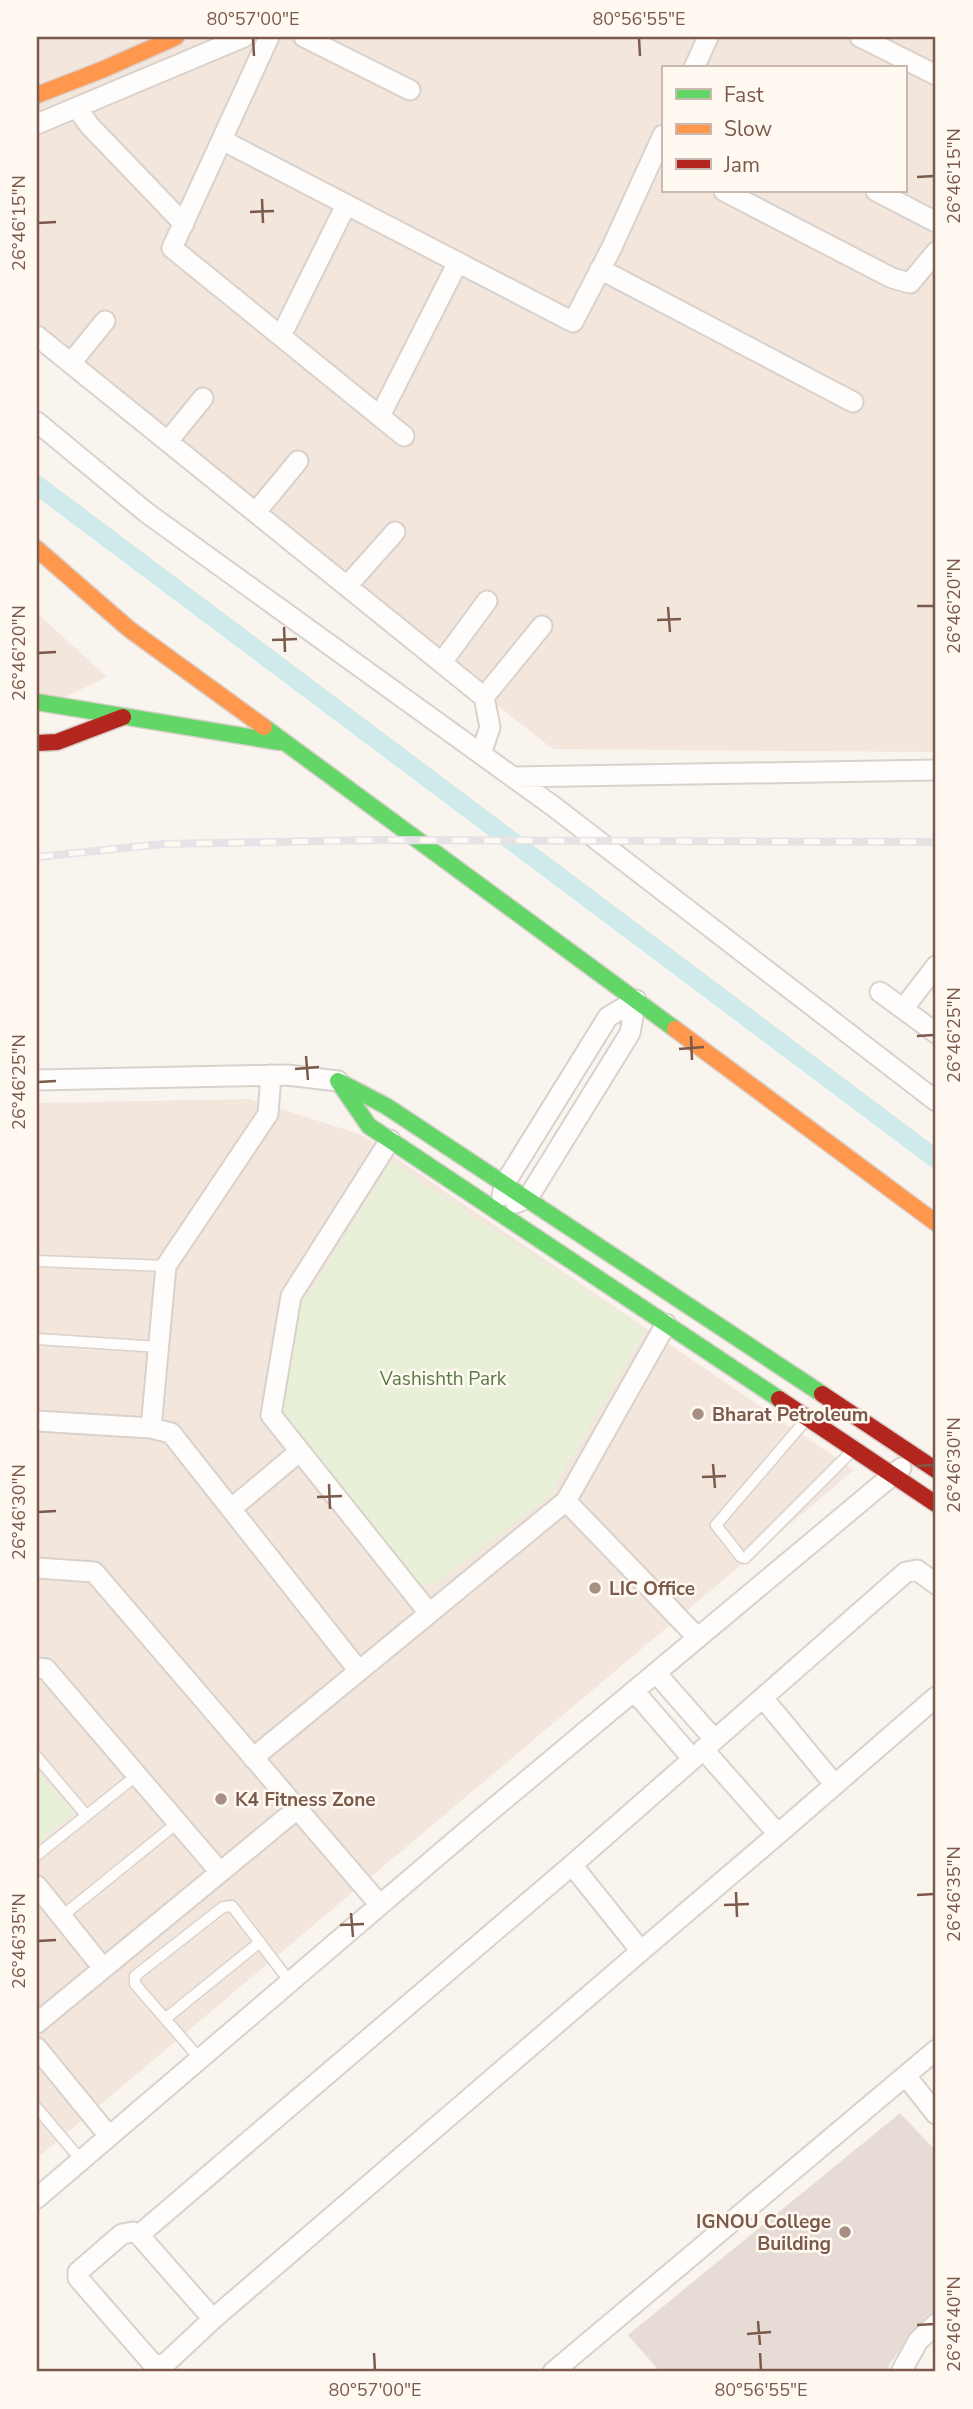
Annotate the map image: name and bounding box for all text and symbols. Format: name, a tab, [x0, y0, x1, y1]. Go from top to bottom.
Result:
text: 80°57'00"E	[207, 7, 300, 31]
text: 80°56'55"E	[593, 7, 686, 31]
legend	[662, 66, 906, 192]
text: Fast	[724, 81, 764, 109]
text: Slow	[724, 115, 773, 143]
text: 26°46'15"N	[942, 128, 966, 224]
text: Jam	[723, 151, 760, 179]
text: 26°46'15"N	[7, 175, 31, 271]
text: 26°46'20"N	[942, 558, 966, 654]
text: 26°46'20"N	[7, 605, 31, 701]
text: 26°46'25"N	[942, 987, 966, 1083]
text: 26°46'25"N	[7, 1034, 31, 1130]
park label: Vashishth Park	[379, 1366, 507, 1392]
place label: Bharat Petroleum	[712, 1402, 868, 1428]
marker: Bharat Petroleum	[690, 1406, 706, 1422]
text: 26°46'30"N	[942, 1417, 966, 1513]
text: 26°46'30"N	[7, 1464, 31, 1560]
place label: LIC Office	[609, 1576, 695, 1602]
marker: LIC Office	[587, 1580, 603, 1596]
place label: K4 Fitness Zone	[235, 1787, 376, 1813]
marker: K4 Fitness Zone	[213, 1791, 229, 1807]
text: 26°46'35"N	[942, 1846, 966, 1942]
text: 26°46'35"N	[7, 1893, 31, 1989]
place label: IGNOU College Building	[696, 2209, 831, 2257]
marker: IGNOU College Building	[837, 2224, 853, 2240]
text: 26°46'40"N	[942, 2276, 966, 2372]
text: 80°57'00"E	[329, 2378, 422, 2402]
text: 80°56'55"E	[715, 2378, 808, 2402]

